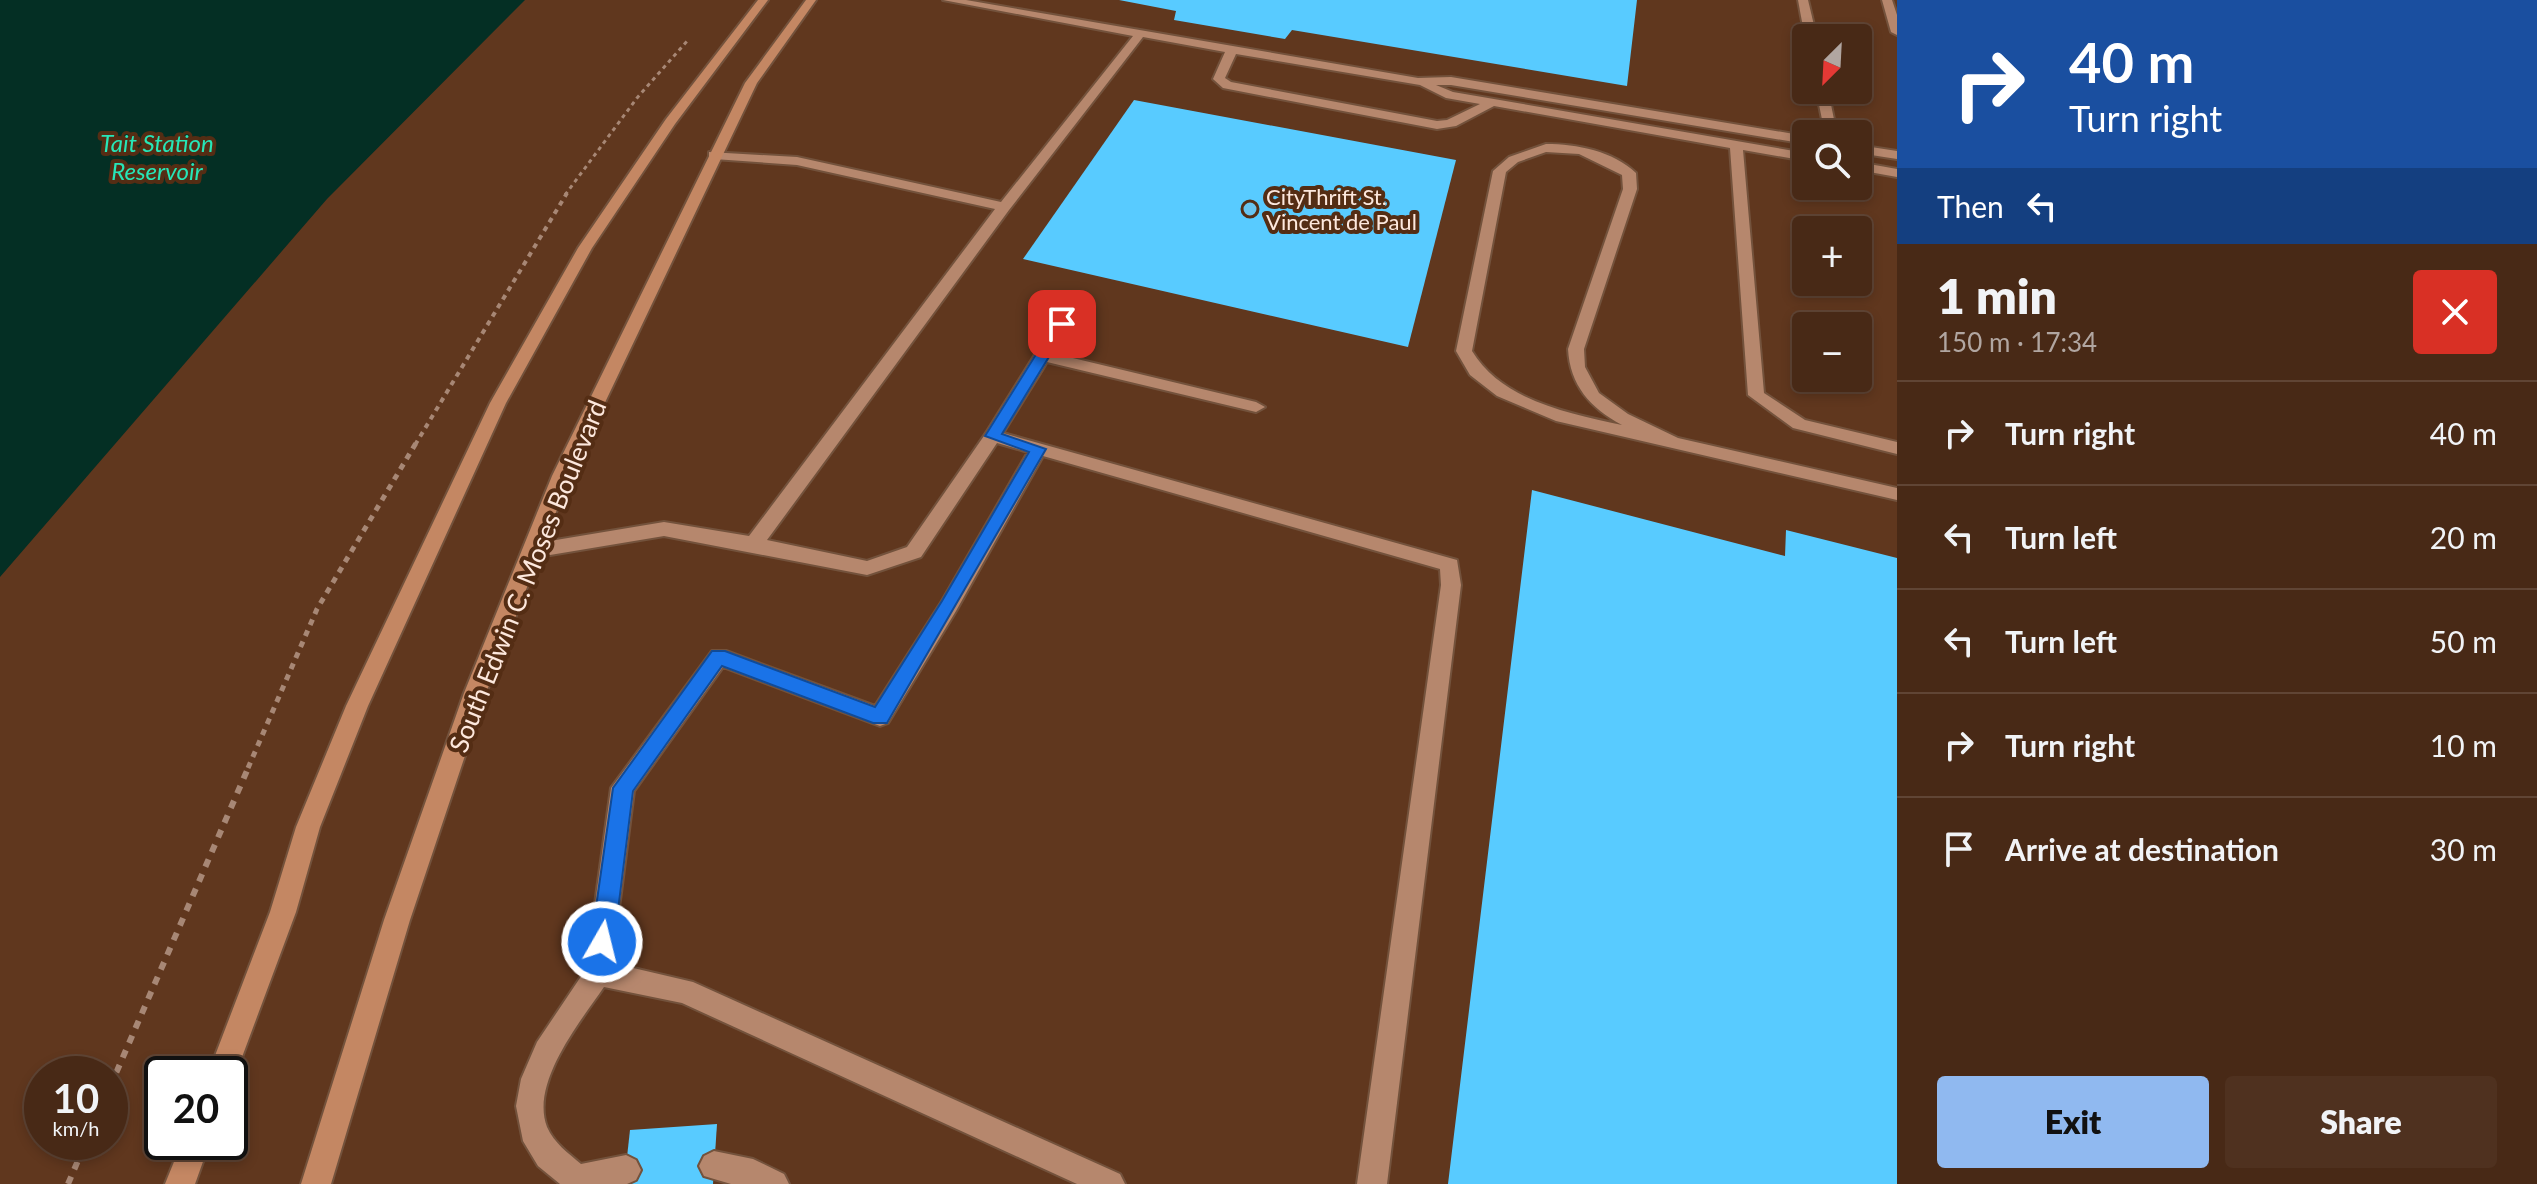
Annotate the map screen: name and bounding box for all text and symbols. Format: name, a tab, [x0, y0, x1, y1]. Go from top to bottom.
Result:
north arrow	[1792, 24, 1872, 104]
map controls	[1792, 24, 1872, 392]
text: 40 m	[2069, 28, 2194, 95]
icon: right	[1937, 32, 2041, 136]
text: Turn right	[2069, 96, 2222, 140]
button: search	[1792, 120, 1872, 200]
water label: Tait Station Reservoir	[100, 128, 214, 185]
place label: CityThrift St. Vincent de Paul	[1266, 183, 1417, 235]
icon: left	[2020, 184, 2064, 228]
text: Then	[1937, 188, 2004, 224]
marker: CityThrift St. Vincent de Paul	[1241, 200, 1259, 218]
button: +	[1792, 216, 1872, 296]
text: 1 min	[1937, 267, 2057, 324]
button: close	[2413, 270, 2497, 354]
pin	[1028, 290, 1096, 358]
icon: arrive	[1040, 302, 1084, 346]
button: −	[1792, 312, 1872, 392]
text: 150 m · 17:34	[1937, 326, 2097, 358]
street label: South Edwin C. Moses Boulevard	[442, 395, 612, 757]
icon: right	[1937, 411, 1981, 455]
text: Turn right	[2005, 415, 2135, 451]
text: 40 m	[2430, 415, 2497, 451]
icon: left	[1937, 515, 1981, 559]
text: Turn left	[2005, 519, 2117, 555]
text: 20 m	[2430, 519, 2497, 555]
icon: left	[1937, 619, 1981, 663]
text: Turn left	[2005, 623, 2117, 659]
text: 50 m	[2430, 623, 2497, 659]
icon: right	[1937, 723, 1981, 767]
text: Turn right	[2005, 727, 2135, 763]
text: 10 m	[2430, 727, 2497, 763]
icon: arrive	[1937, 827, 1981, 871]
text: Arrive at destination	[2005, 831, 2279, 867]
text: 30 m	[2430, 831, 2497, 867]
position arrow	[560, 900, 644, 984]
speed limit sign: 20	[144, 1056, 248, 1160]
text: 10	[53, 1074, 99, 1122]
button: Exit	[1937, 1076, 2209, 1168]
button: Share	[2225, 1076, 2497, 1168]
text: km/h	[53, 1116, 99, 1140]

